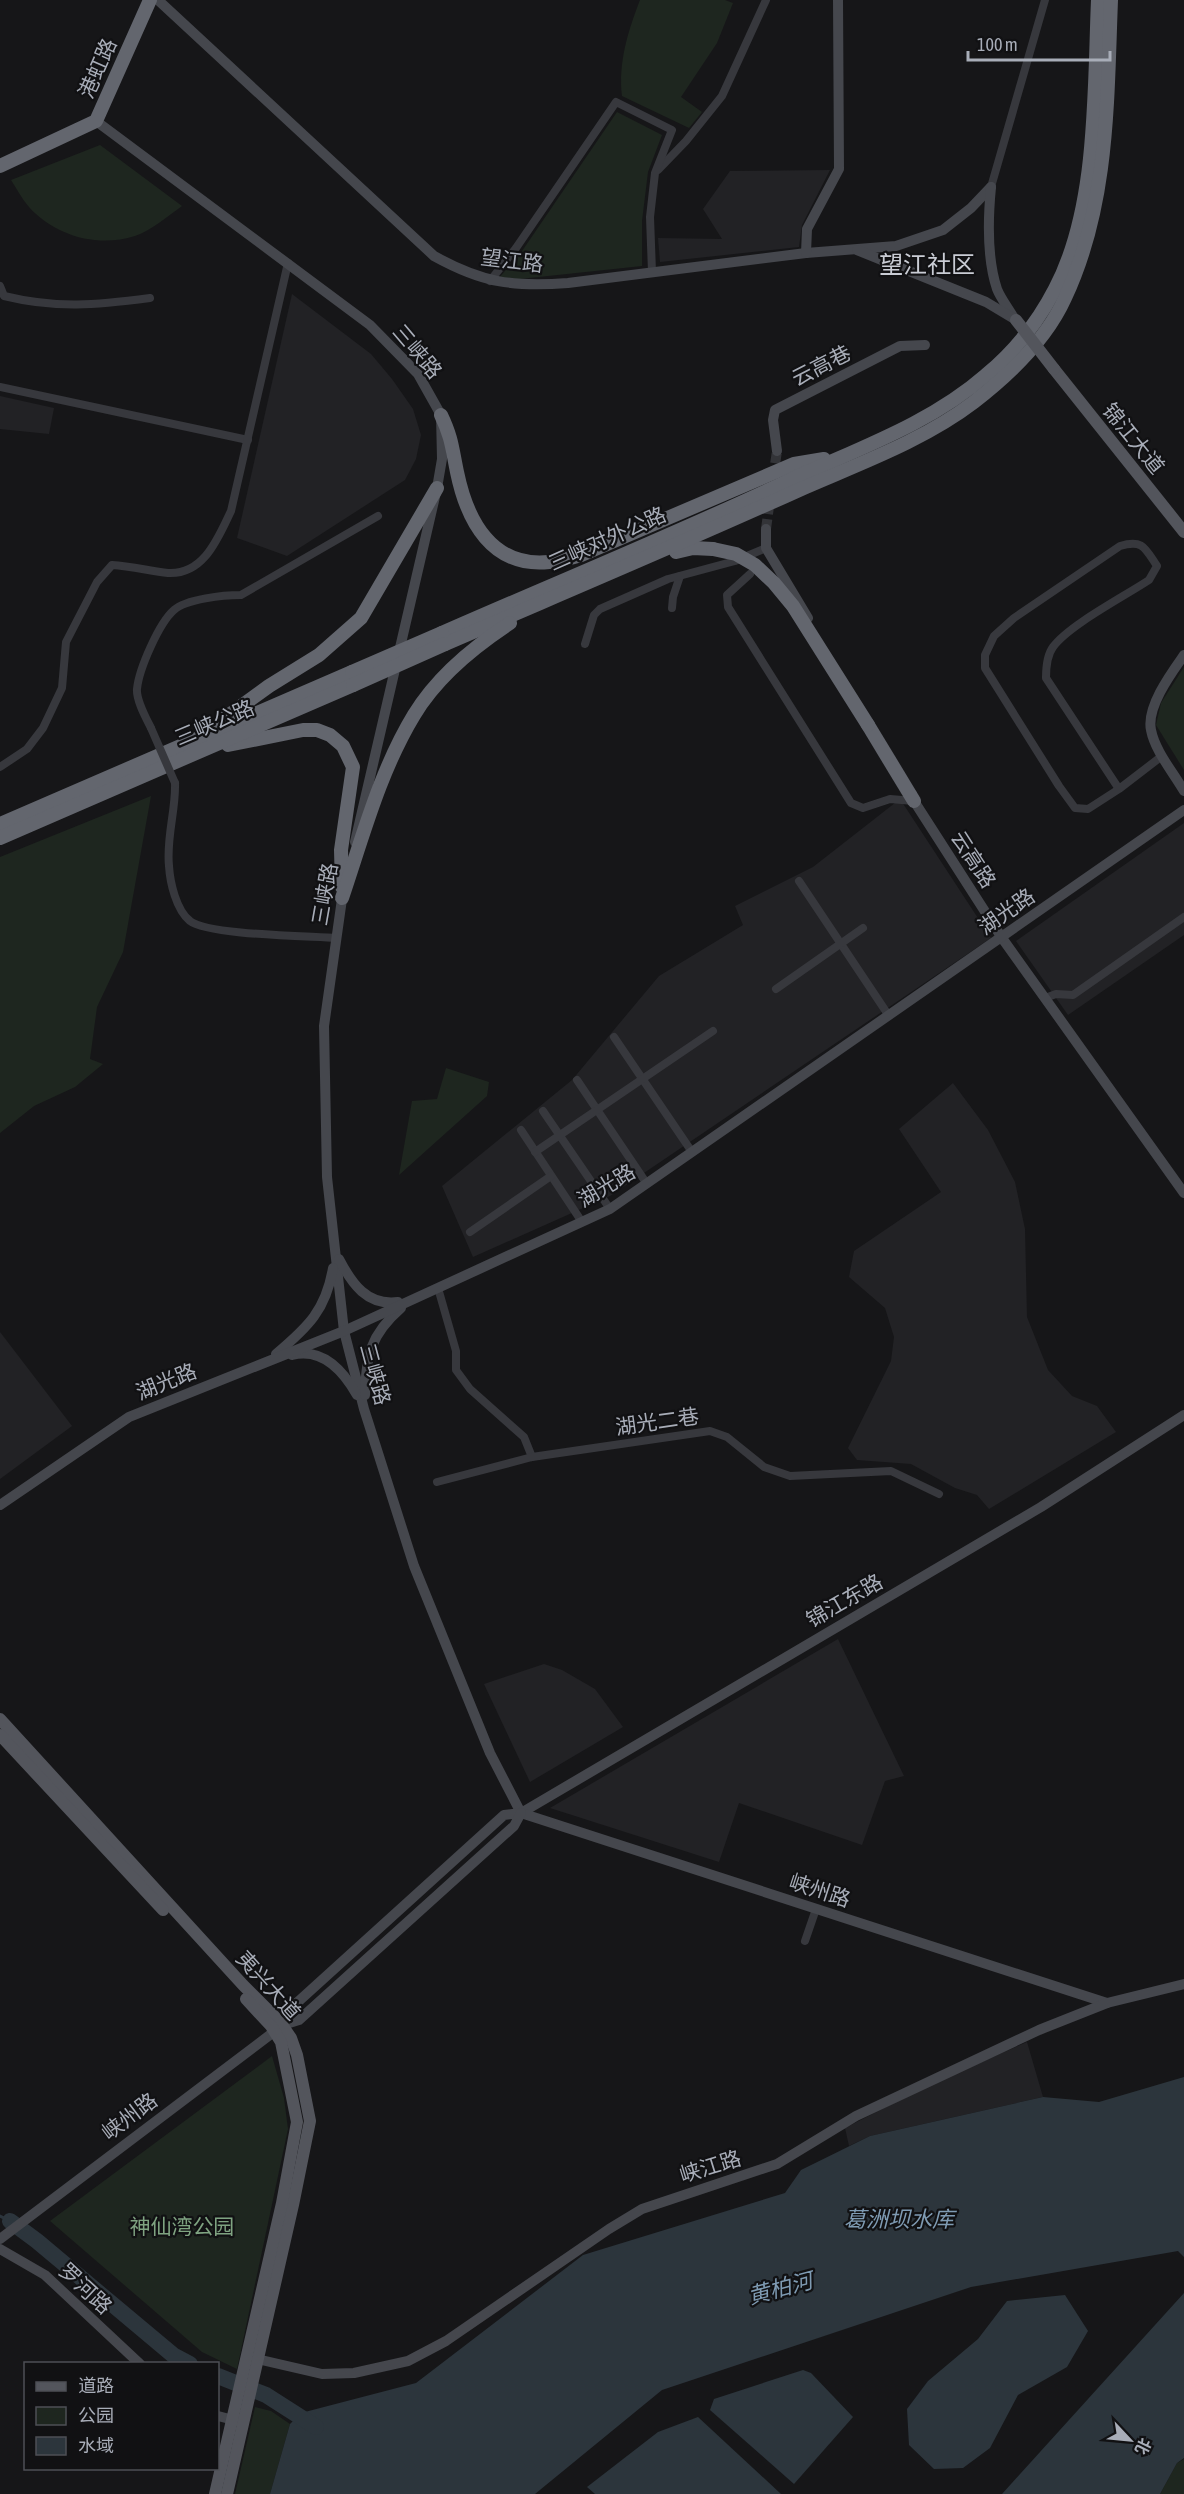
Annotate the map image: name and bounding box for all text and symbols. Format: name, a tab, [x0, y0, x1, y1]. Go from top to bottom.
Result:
scale bar	[968, 24, 1110, 62]
street label: 港虹路	[73, 34, 121, 102]
text: 100 m	[977, 34, 1018, 55]
street label: 望江路	[479, 244, 545, 276]
district label: 望江社区	[879, 251, 975, 278]
street label: 三峡路	[389, 319, 447, 383]
street label: 云高巷	[787, 340, 855, 390]
street label: 锦江大道	[1098, 398, 1170, 478]
street label: 三峡对外公路	[545, 501, 669, 575]
street label: 三峡公路	[171, 695, 257, 749]
street label: 云高路	[947, 826, 1001, 892]
street label: 三峡路	[307, 861, 341, 927]
street label: 湖光路	[973, 883, 1039, 939]
street label: 湖光路	[573, 1158, 639, 1212]
street label: 三峡路	[356, 1340, 396, 1408]
street label: 湖光路	[132, 1358, 200, 1404]
street label: 湖光二巷	[614, 1403, 700, 1439]
street label: 锦江东路	[802, 1569, 886, 1631]
street label: 峡州路	[786, 1869, 854, 1911]
street label: 夷兴大道	[232, 1946, 306, 2024]
street label: 峡州路	[97, 2087, 161, 2145]
street label: 峡江路	[676, 2145, 744, 2187]
water label: 葛洲坝水库	[844, 2206, 958, 2232]
park label: 神仙湾公园	[130, 2214, 235, 2238]
street label: 罗河路	[55, 2258, 117, 2318]
water label: 黄柏河	[745, 2266, 819, 2309]
legend	[24, 2362, 219, 2470]
text: 道路	[78, 2375, 114, 2396]
text: 公园	[78, 2405, 114, 2426]
north arrow	[1100, 2410, 1160, 2470]
text: 水域	[78, 2435, 114, 2456]
text: 北	[1132, 2435, 1155, 2458]

